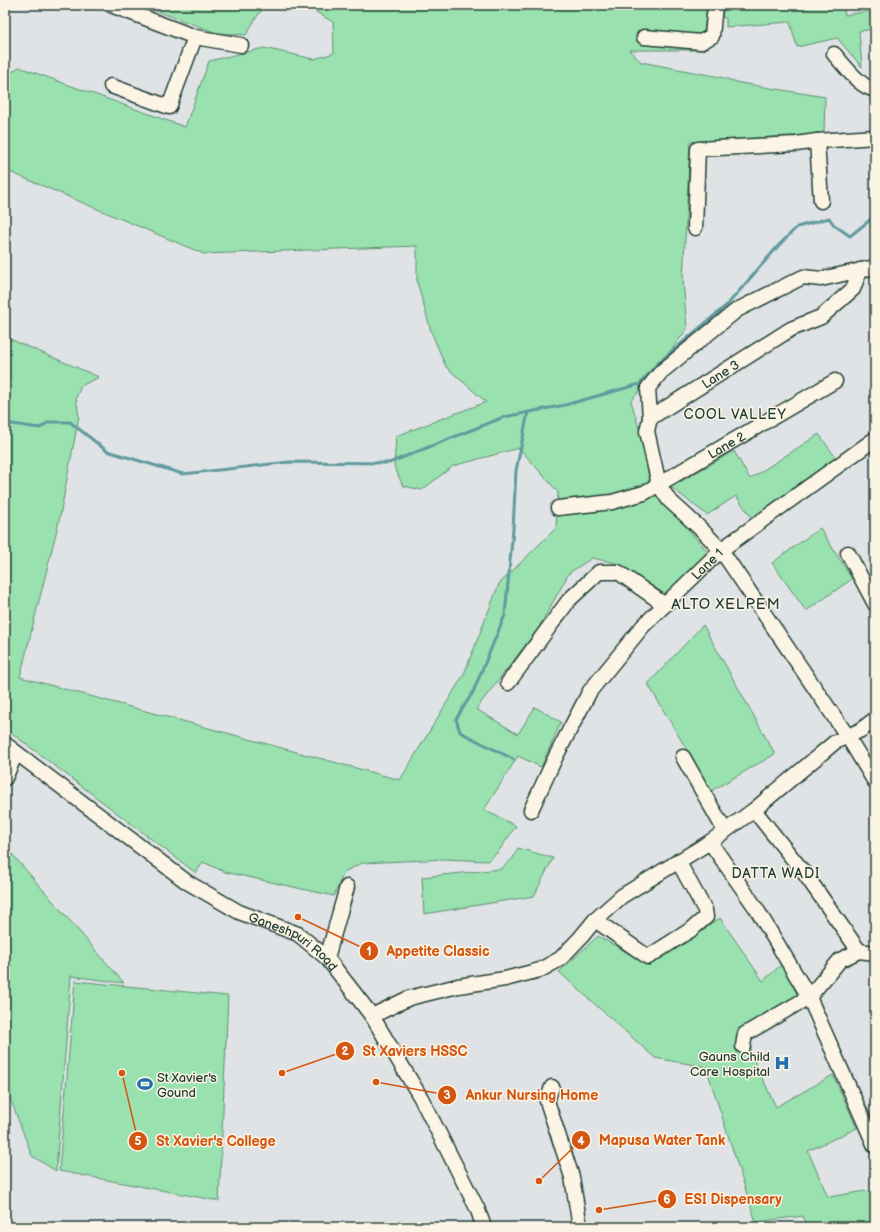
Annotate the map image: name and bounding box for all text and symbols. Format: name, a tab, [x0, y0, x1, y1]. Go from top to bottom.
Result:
street label: Lane 3	[699, 357, 742, 392]
district label: COOL VALLEY	[683, 406, 787, 423]
street label: Lane 2	[705, 428, 749, 463]
street label: Lane 1	[688, 545, 727, 583]
district label: ALTO XELPEM	[671, 595, 781, 614]
district label: DATTA WADI	[732, 865, 820, 882]
street label: Ganeshpuri Road	[246, 909, 341, 974]
callout: Appetite Classic	[359, 938, 498, 964]
text: Appetite Classic	[385, 943, 490, 960]
text: 1	[366, 944, 372, 959]
callout: St Xaviers HSSC	[335, 1038, 476, 1064]
text: St Xaviers HSSC	[363, 1043, 468, 1060]
text: 2	[341, 1044, 349, 1059]
place label: Gauns Child Care Hospital	[690, 1049, 770, 1080]
hospital icon: Gauns Child Care Hospital	[773, 1054, 791, 1072]
place label: St Xavier's Gound	[157, 1070, 217, 1101]
sports icon: St Xavier's Gound	[136, 1075, 154, 1093]
callout: Ankur Nursing Home	[437, 1082, 606, 1108]
text: Ankur Nursing Home	[465, 1087, 598, 1104]
text: 3	[443, 1088, 451, 1103]
callout: Mapusa Water Tank	[571, 1127, 733, 1153]
callout: St Xavier's College	[128, 1128, 283, 1154]
text: Mapusa Water Tank	[599, 1132, 726, 1149]
text: St Xavier's College	[156, 1133, 276, 1150]
text: 5	[135, 1134, 142, 1149]
text: 4	[577, 1134, 585, 1149]
callout: ESI Dispensary	[657, 1186, 790, 1212]
text: ESI Dispensary	[684, 1191, 782, 1208]
text: 6	[663, 1192, 671, 1207]

